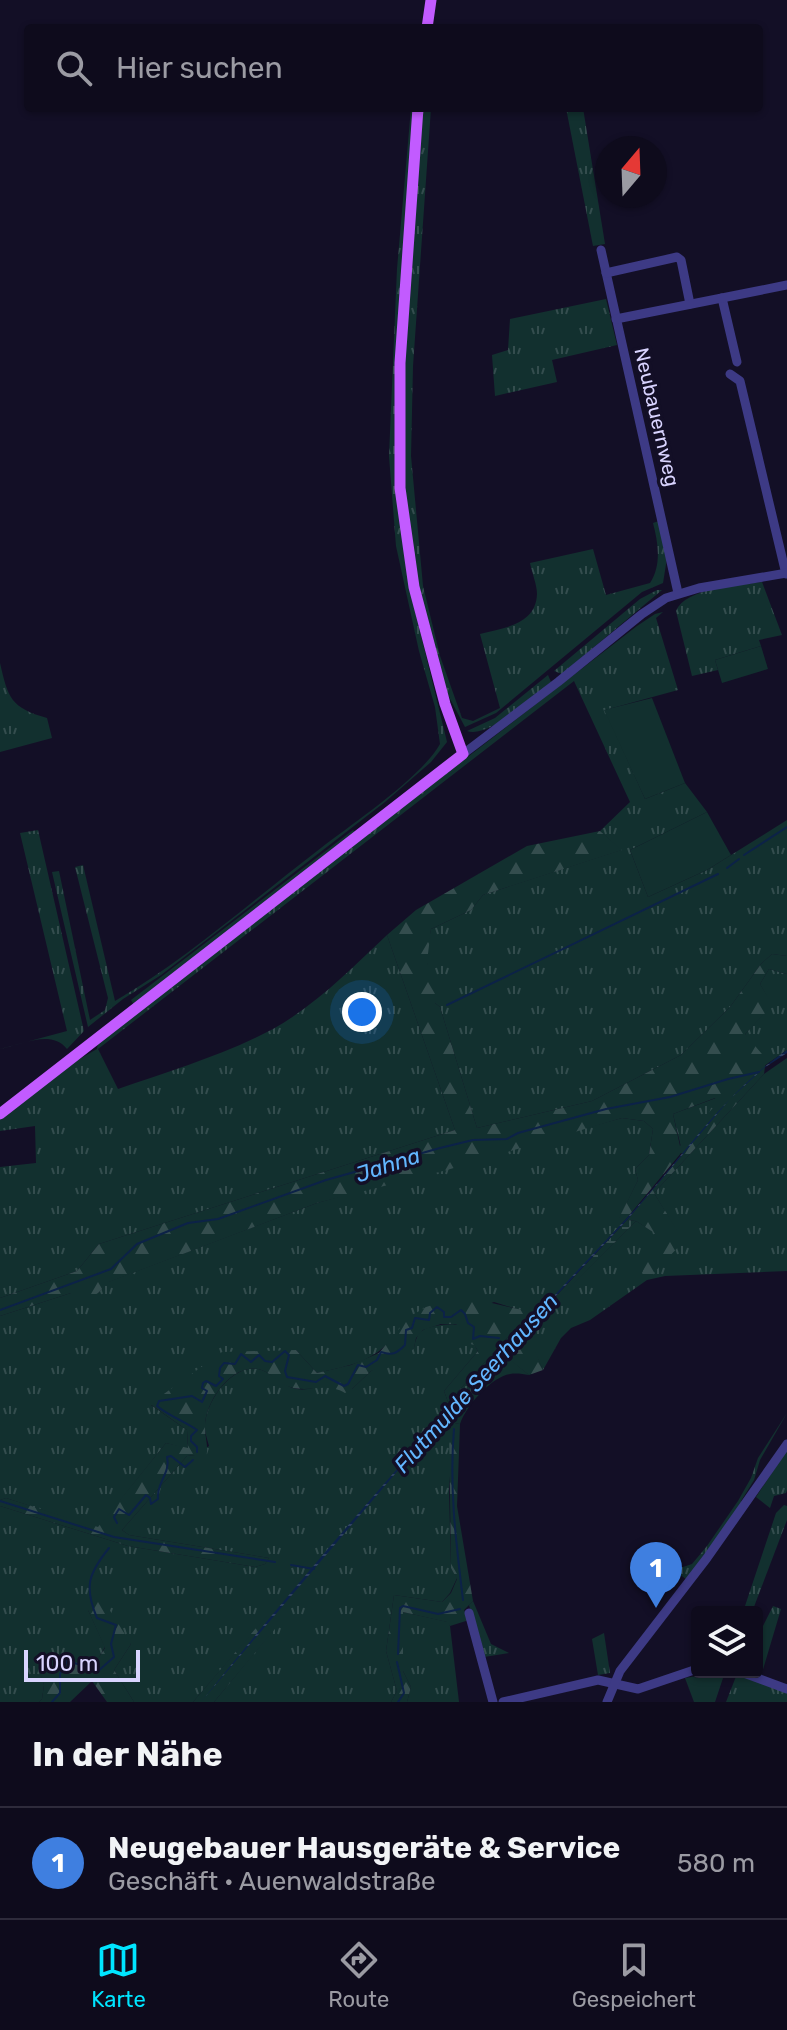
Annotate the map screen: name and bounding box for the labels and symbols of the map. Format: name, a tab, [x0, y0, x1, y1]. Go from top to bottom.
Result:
north arrow	[595, 136, 667, 208]
street label: Neubauernweg	[629, 345, 685, 489]
your location	[342, 992, 382, 1032]
water label: Jahna	[352, 1142, 424, 1188]
water label: Flutmulde Seerhausen	[388, 1288, 564, 1478]
pin: 1	[630, 1542, 682, 1608]
scale bar	[24, 1646, 140, 1682]

